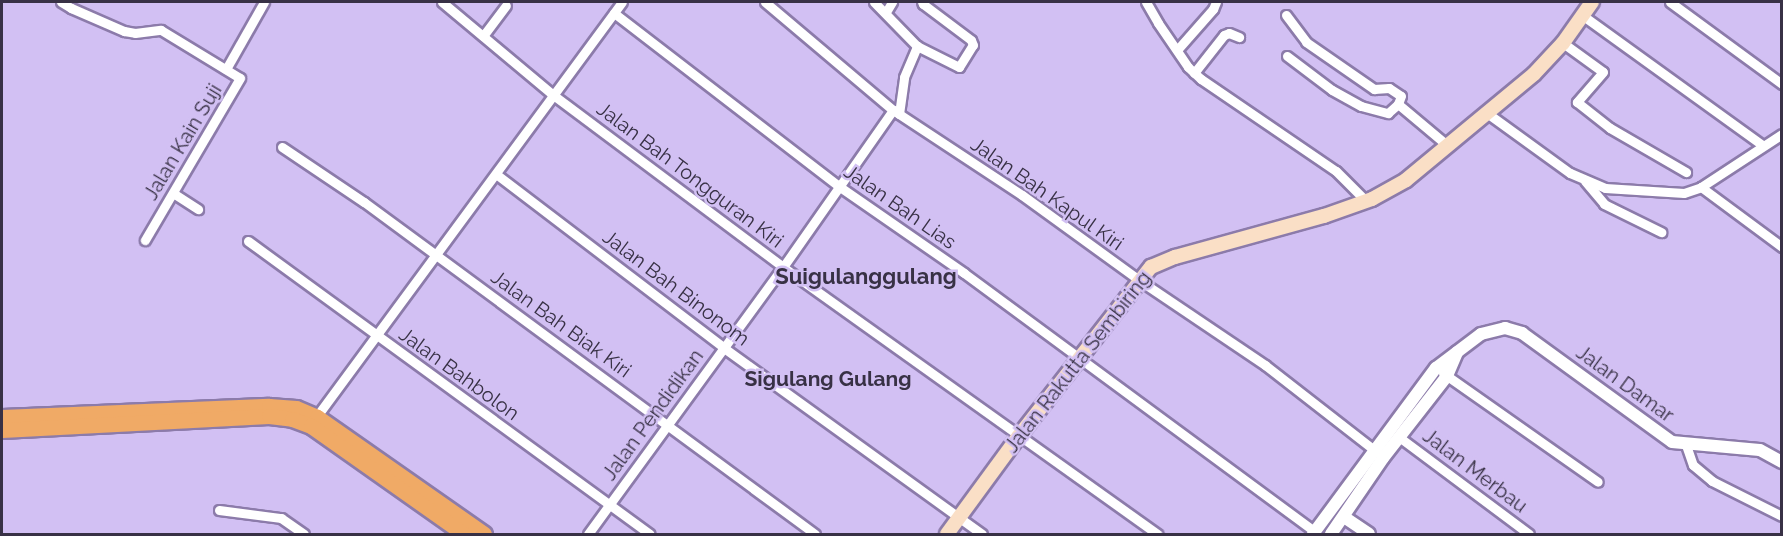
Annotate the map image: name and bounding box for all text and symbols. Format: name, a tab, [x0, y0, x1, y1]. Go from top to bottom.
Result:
street label: Jalan Kain Suji	[139, 80, 227, 204]
street label: Jalan Bah Tongguran Kiri	[592, 97, 788, 253]
street label: Jalan Bah Kapul Kiri	[966, 132, 1128, 256]
street label: Jalan Bah Lias	[839, 160, 961, 254]
street label: Jalan Bah Binonom	[598, 225, 754, 351]
district label: Suigulanggulang	[775, 264, 957, 290]
street label: Jalan Bah Biak Kiri	[486, 265, 636, 383]
street label: Jalan Rakutta Sembiring	[1000, 267, 1156, 457]
street label: Jalan Bahbolon	[394, 322, 524, 426]
street label: Jalan Damar	[1571, 341, 1679, 427]
street label: Jalan Pendidikan	[597, 345, 709, 485]
district label: Sigulang Gulang	[744, 366, 912, 392]
street label: Jalan Merbau	[1418, 424, 1532, 518]

